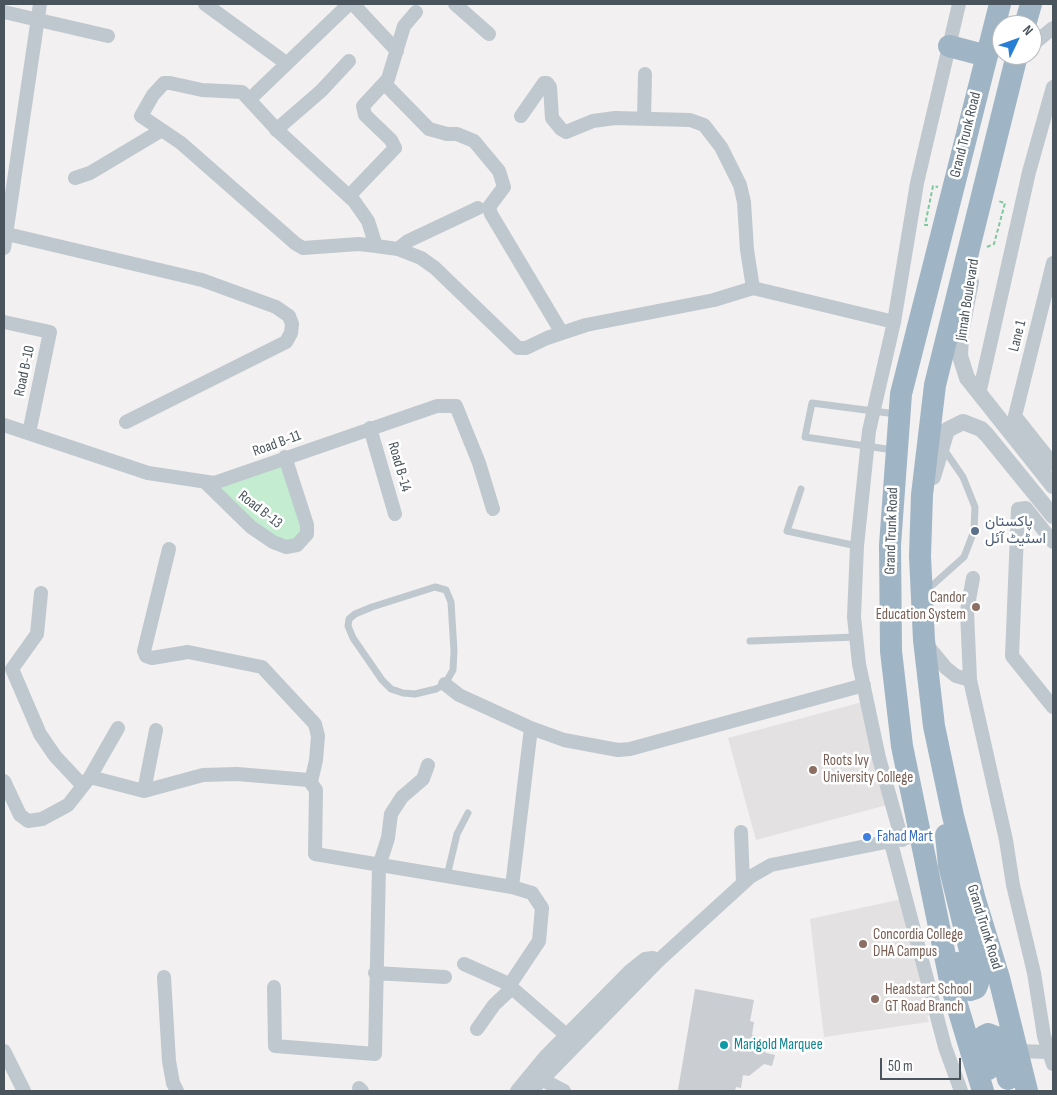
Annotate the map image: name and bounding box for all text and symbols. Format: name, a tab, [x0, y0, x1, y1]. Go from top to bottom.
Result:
north arrow	[992, 15, 1042, 65]
text: N	[1019, 22, 1037, 39]
street label: Grand Trunk Road	[947, 90, 985, 180]
street label: Jinnah Boulevard	[953, 258, 983, 342]
street label: Lane 1	[1005, 319, 1031, 353]
street label: Road B-10	[11, 344, 39, 398]
street label: Road B-11	[250, 427, 304, 461]
street label: Road B-14	[383, 440, 415, 494]
street label: Road B-13	[234, 487, 286, 533]
street label: Grand Trunk Road	[881, 487, 903, 575]
place label: پاکستان اسٹیٹ آئل	[985, 513, 1046, 548]
marker: پاکستان اسٹیٹ آئل	[969, 525, 981, 537]
place label: Candor Education System	[876, 589, 966, 624]
marker: Candor Education System	[970, 601, 982, 613]
place label: Roots Ivy University College	[823, 752, 913, 787]
marker: Roots Ivy University College	[807, 764, 819, 776]
place label: Fahad Mart	[877, 828, 933, 846]
marker: Fahad Mart	[861, 831, 873, 843]
street label: Grand Trunk Road	[963, 883, 1005, 971]
place label: Concordia College DHA Campus	[873, 926, 963, 961]
marker: Concordia College DHA Campus	[857, 938, 869, 950]
place label: Headstart School GT Road Branch	[885, 981, 972, 1016]
marker: Headstart School GT Road Branch	[869, 993, 881, 1005]
place label: Marigold Marquee	[734, 1036, 823, 1054]
marker: Marigold Marquee	[718, 1039, 730, 1051]
scale bar	[882, 1048, 963, 1080]
text: 50 m	[888, 1057, 913, 1076]

